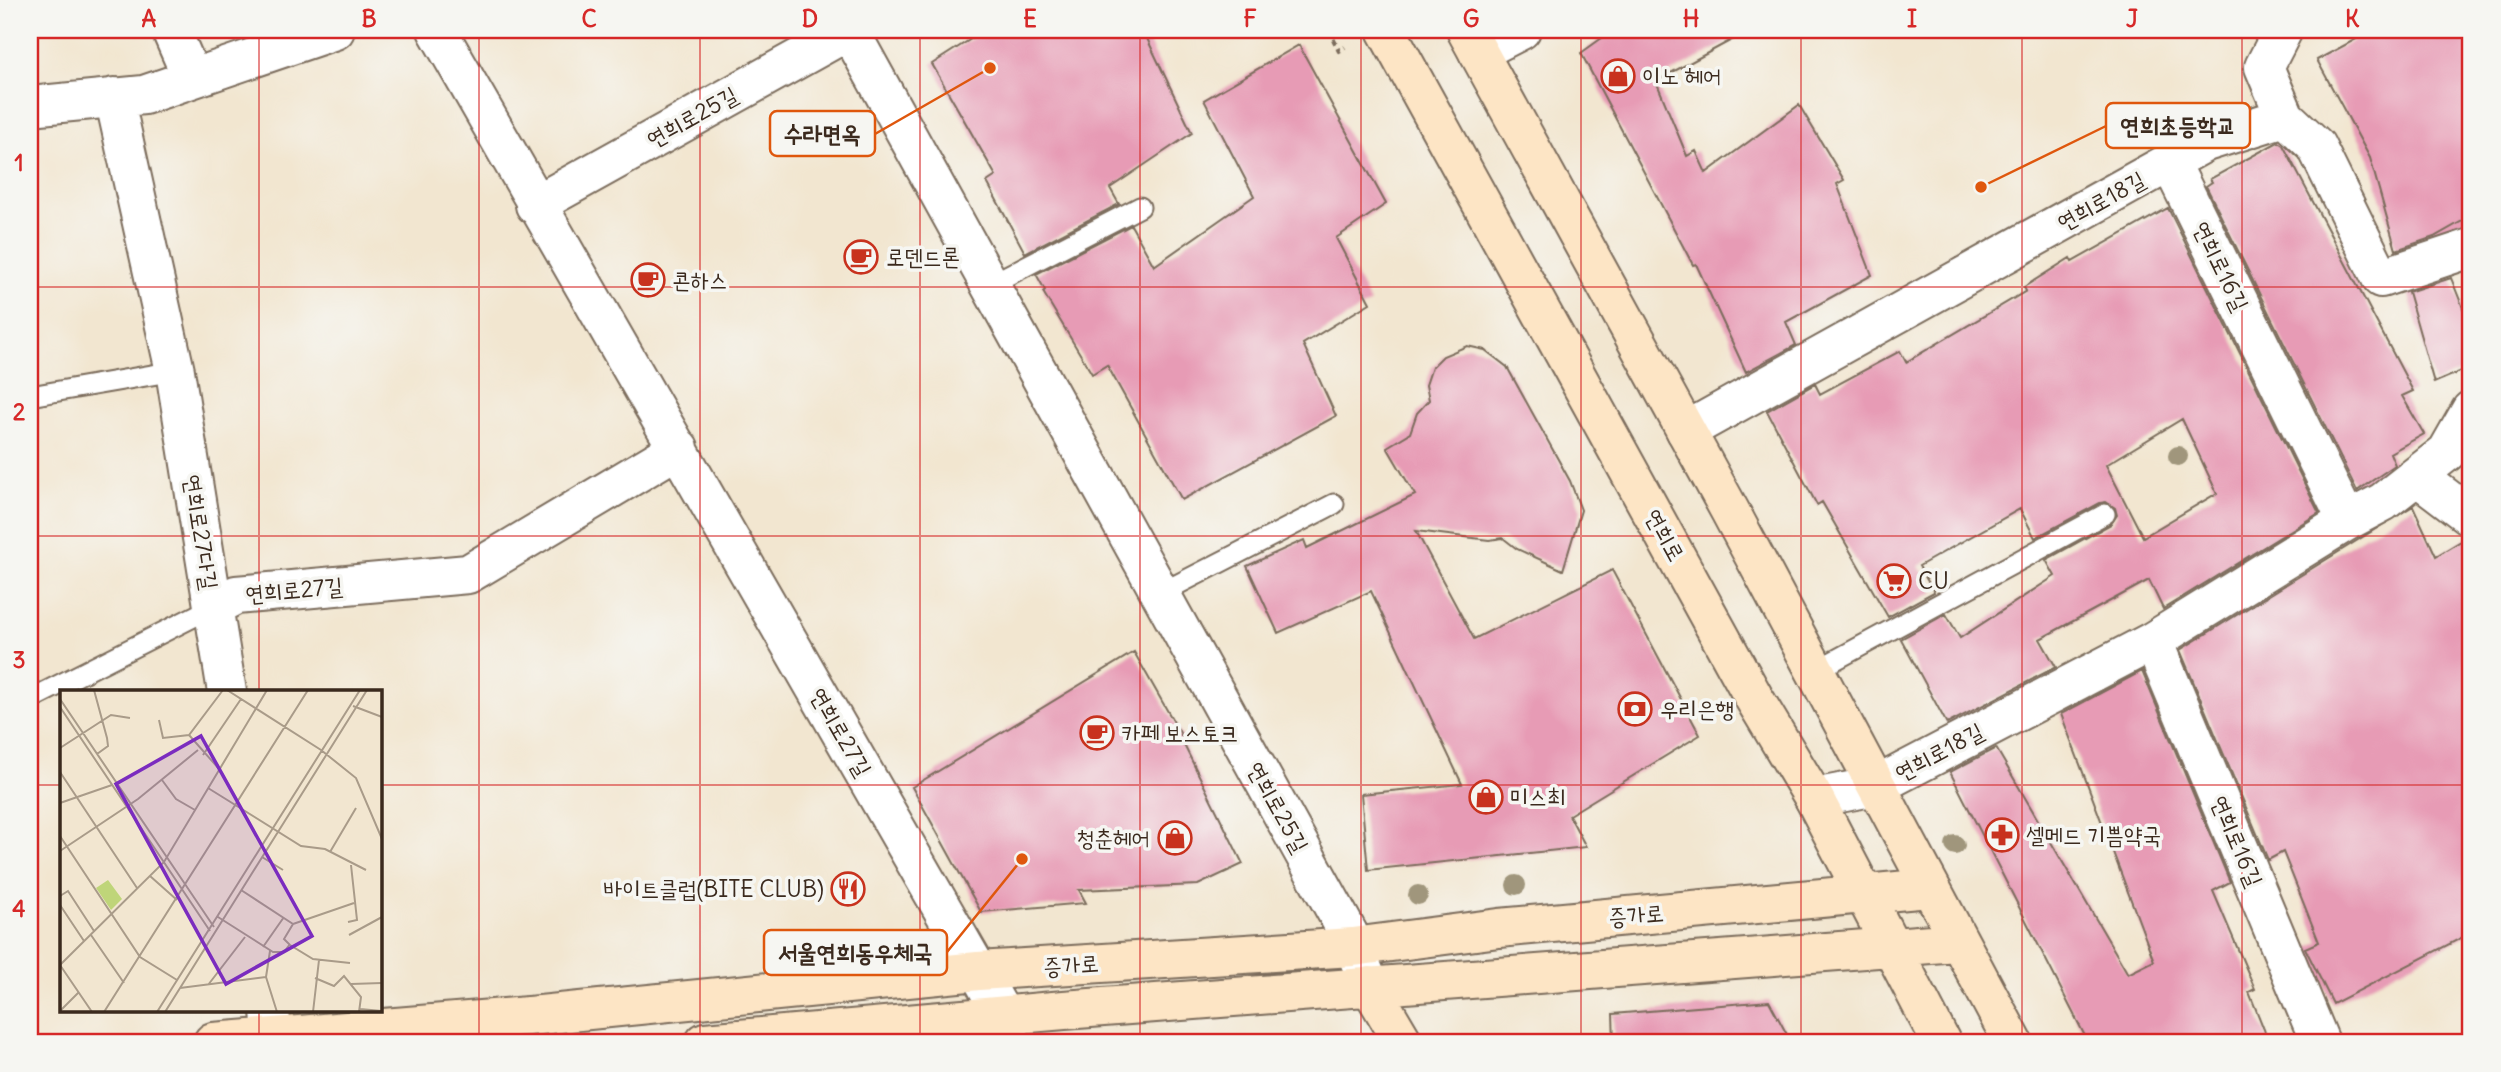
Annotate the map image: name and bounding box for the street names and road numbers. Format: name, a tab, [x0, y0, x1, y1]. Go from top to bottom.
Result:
street label: 연희로25길	[641, 80, 742, 153]
street label: 연희로18길	[2052, 165, 2150, 237]
street label: 연희로16길	[2187, 216, 2256, 315]
street label: 연희로27다길	[178, 472, 225, 592]
street label: 연희로	[1639, 503, 1692, 566]
street label: 연희로27길	[244, 571, 344, 608]
street label: 연희로27길	[804, 682, 878, 781]
street label: 연희로18길	[1889, 716, 1988, 787]
street label: 연희로25길	[1242, 756, 1315, 857]
street label: 연희로16길	[2205, 791, 2270, 891]
street label: 증가로	[1607, 898, 1665, 931]
street label: 증가로	[1042, 948, 1100, 981]

